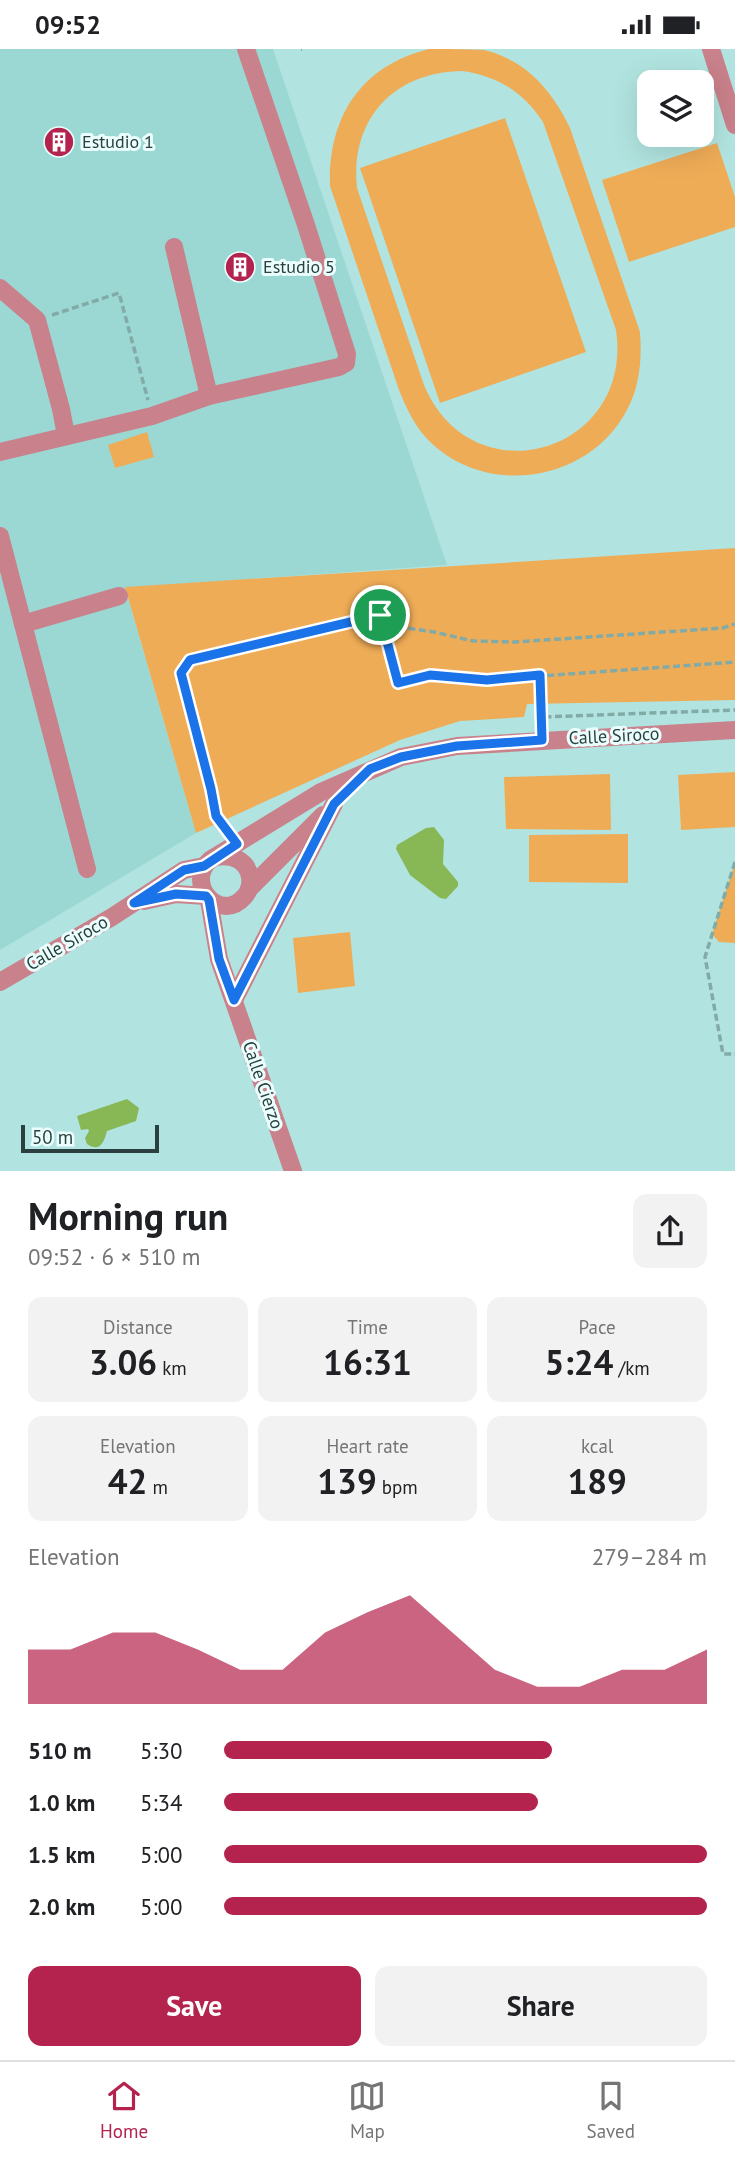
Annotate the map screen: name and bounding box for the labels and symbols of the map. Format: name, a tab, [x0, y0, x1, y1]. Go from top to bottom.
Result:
building icon: Estudio 1	[42, 125, 76, 159]
place label: Estudio 1	[82, 130, 154, 153]
building icon: Estudio 5	[223, 250, 257, 284]
place label: Estudio 5	[263, 255, 335, 278]
pin	[350, 585, 410, 645]
street label: Calle Siroco	[568, 722, 660, 749]
street label: Calle Siroco	[22, 910, 112, 975]
street label: Calle Cierzo	[238, 1038, 289, 1132]
scale bar	[21, 1122, 159, 1154]

